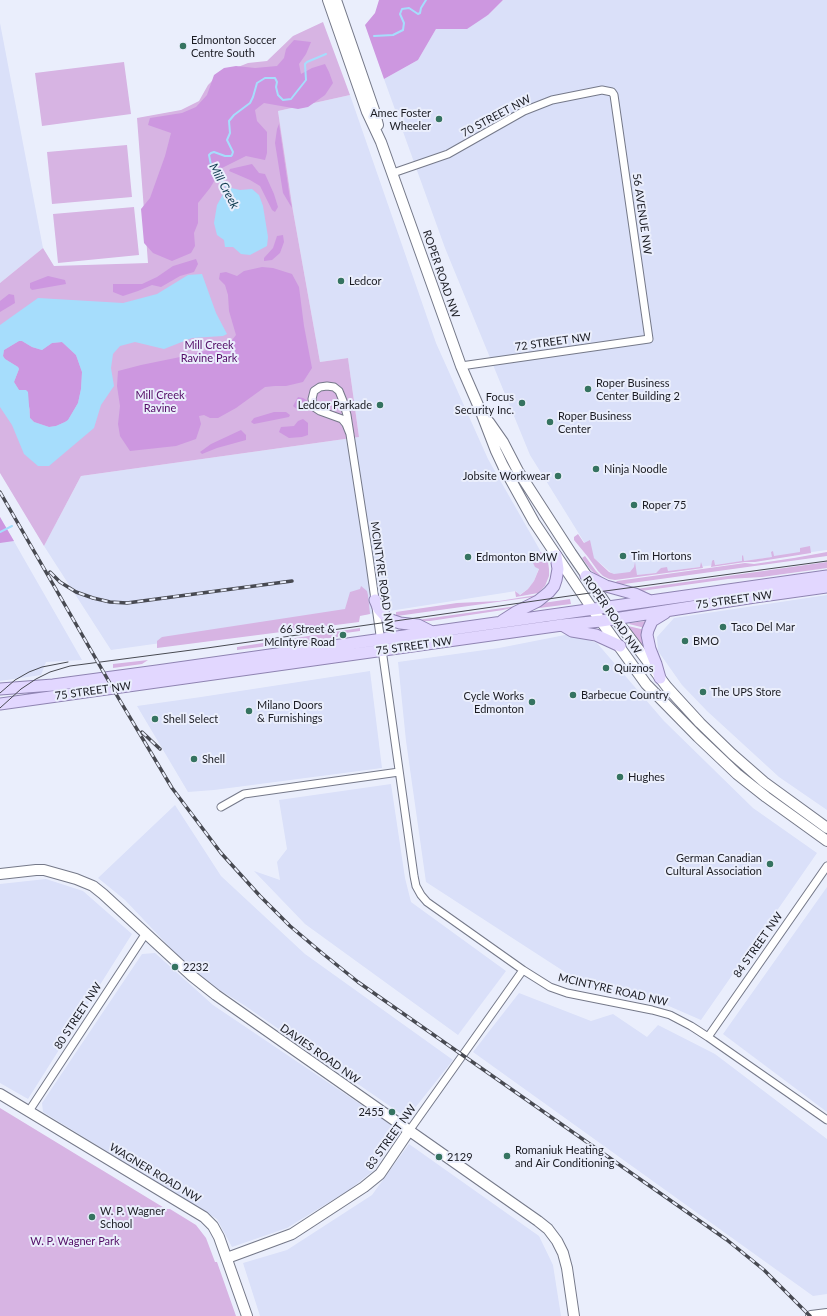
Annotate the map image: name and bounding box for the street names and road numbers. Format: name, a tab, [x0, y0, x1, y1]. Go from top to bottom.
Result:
street label: 70 STREET NW	[459, 92, 533, 140]
street label: 56 AVENUE NW	[630, 173, 654, 255]
street label: ROPER ROAD NW	[420, 228, 462, 320]
street label: 72 STREET NW	[514, 330, 592, 354]
street label: MCINTYRE ROAD NW	[368, 520, 396, 634]
street label: ROPER ROAD NW	[580, 573, 644, 657]
street label: 75 STREET NW	[695, 588, 773, 612]
street label: 75 STREET NW	[375, 634, 453, 658]
street label: 75 STREET NW	[54, 679, 132, 703]
street label: 84 STREET NW	[731, 910, 785, 980]
street label: MCINTYRE ROAD NW	[557, 971, 669, 1009]
street label: 80 STREET NW	[52, 980, 104, 1052]
street label: DAVIES ROAD NW	[278, 1021, 362, 1087]
street label: 83 STREET NW	[363, 1102, 419, 1172]
street label: WAGNER ROAD NW	[107, 1140, 203, 1206]

